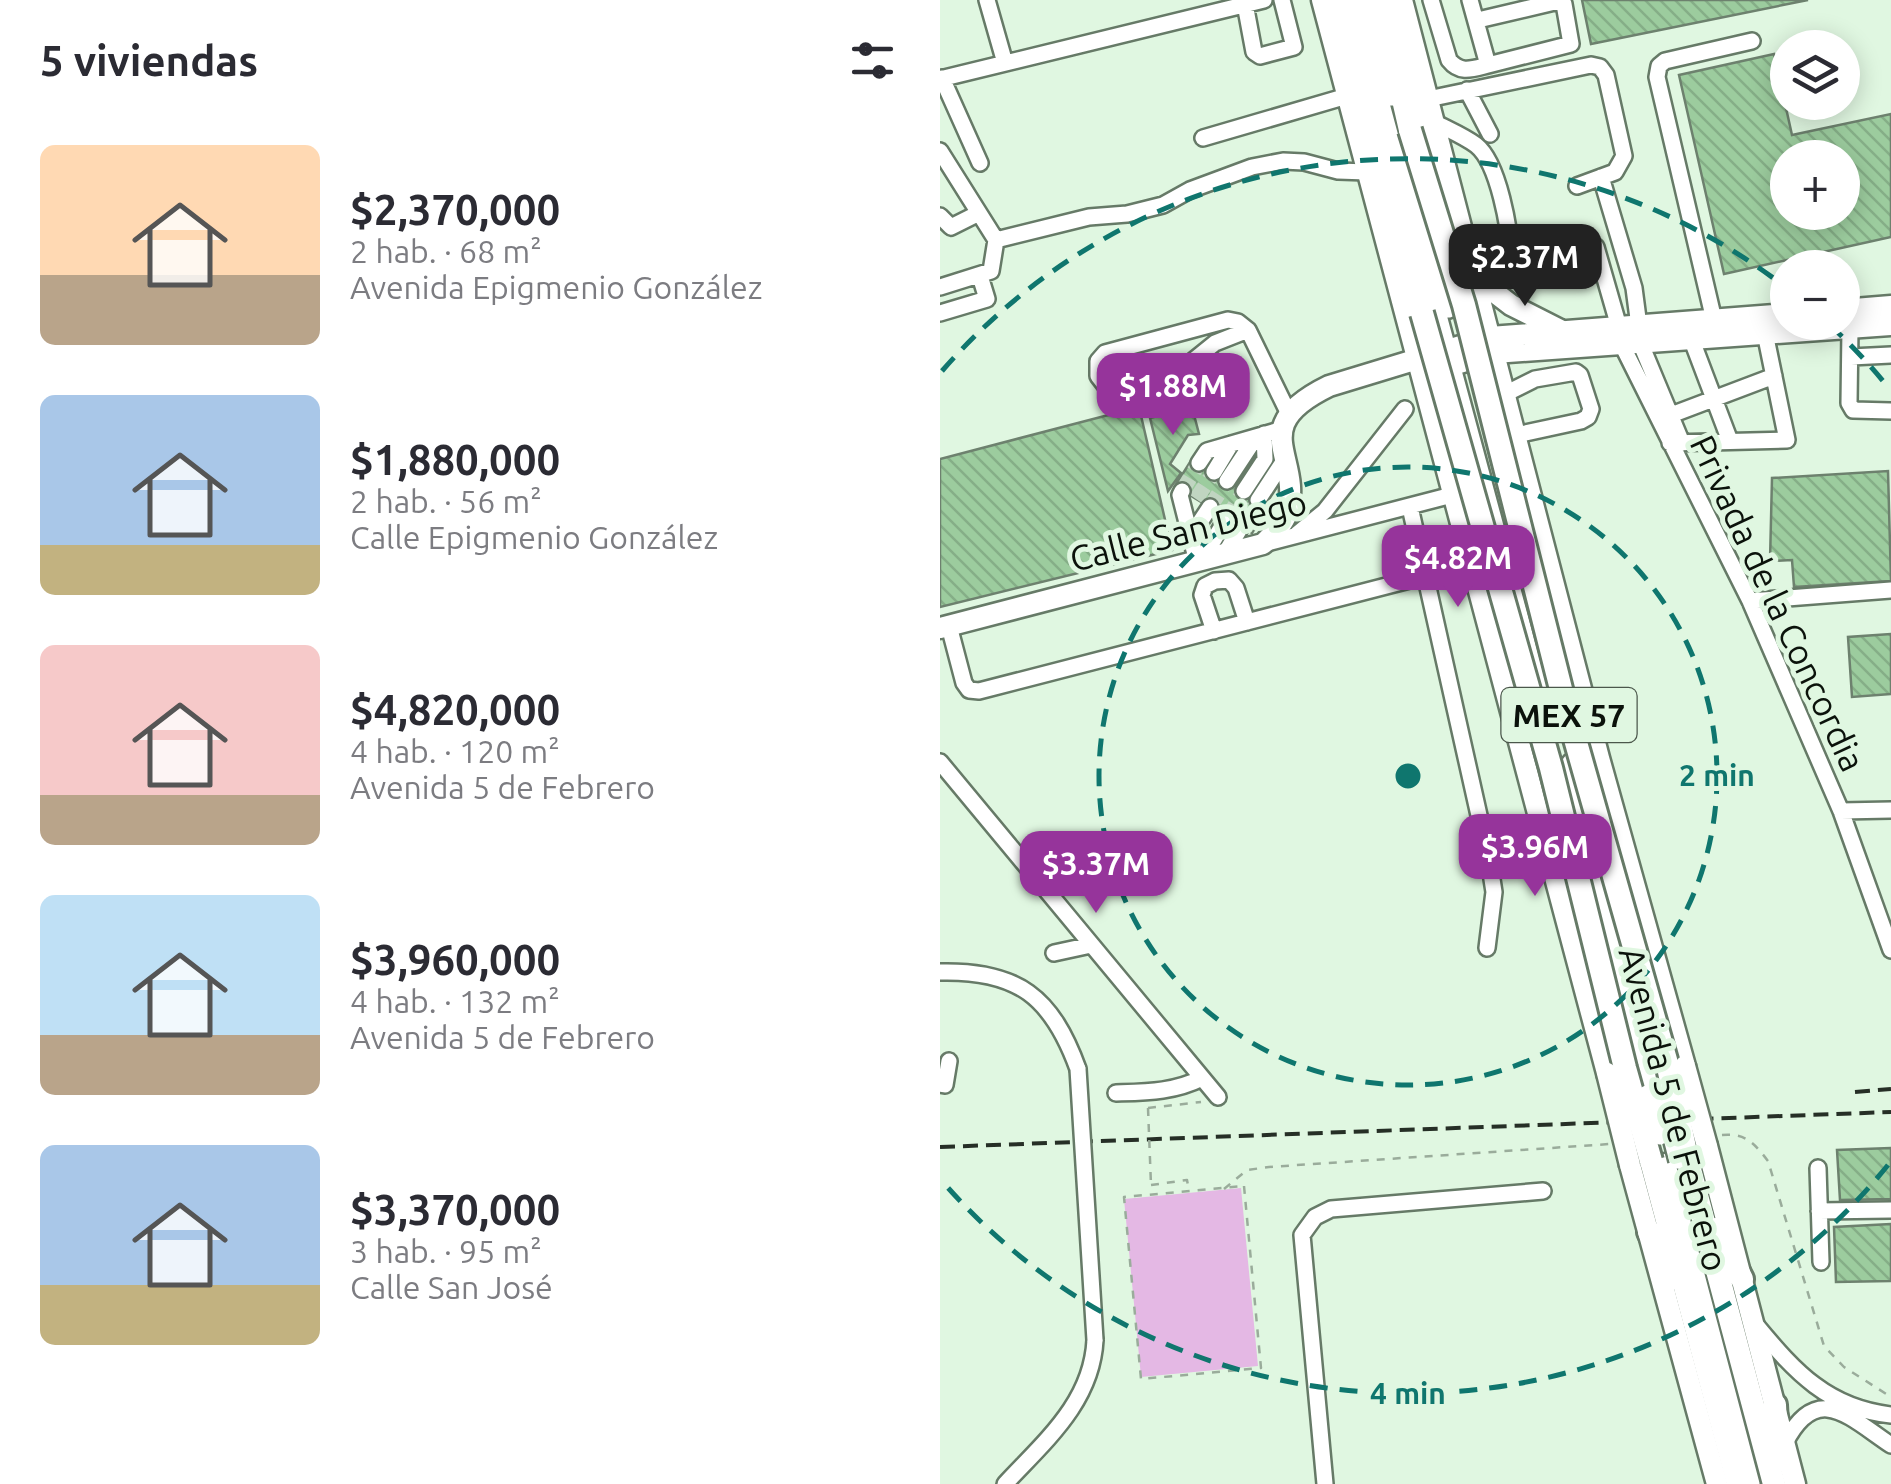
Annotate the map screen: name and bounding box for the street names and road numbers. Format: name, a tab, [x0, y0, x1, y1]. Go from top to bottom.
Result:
street label: Privada de la Concordia	[1683, 429, 1873, 777]
street label: Calle San Diego	[1065, 481, 1311, 579]
road number: MEX 57	[1502, 688, 1636, 742]
street label: Avenida 5 de Febrero	[1612, 943, 1736, 1275]

